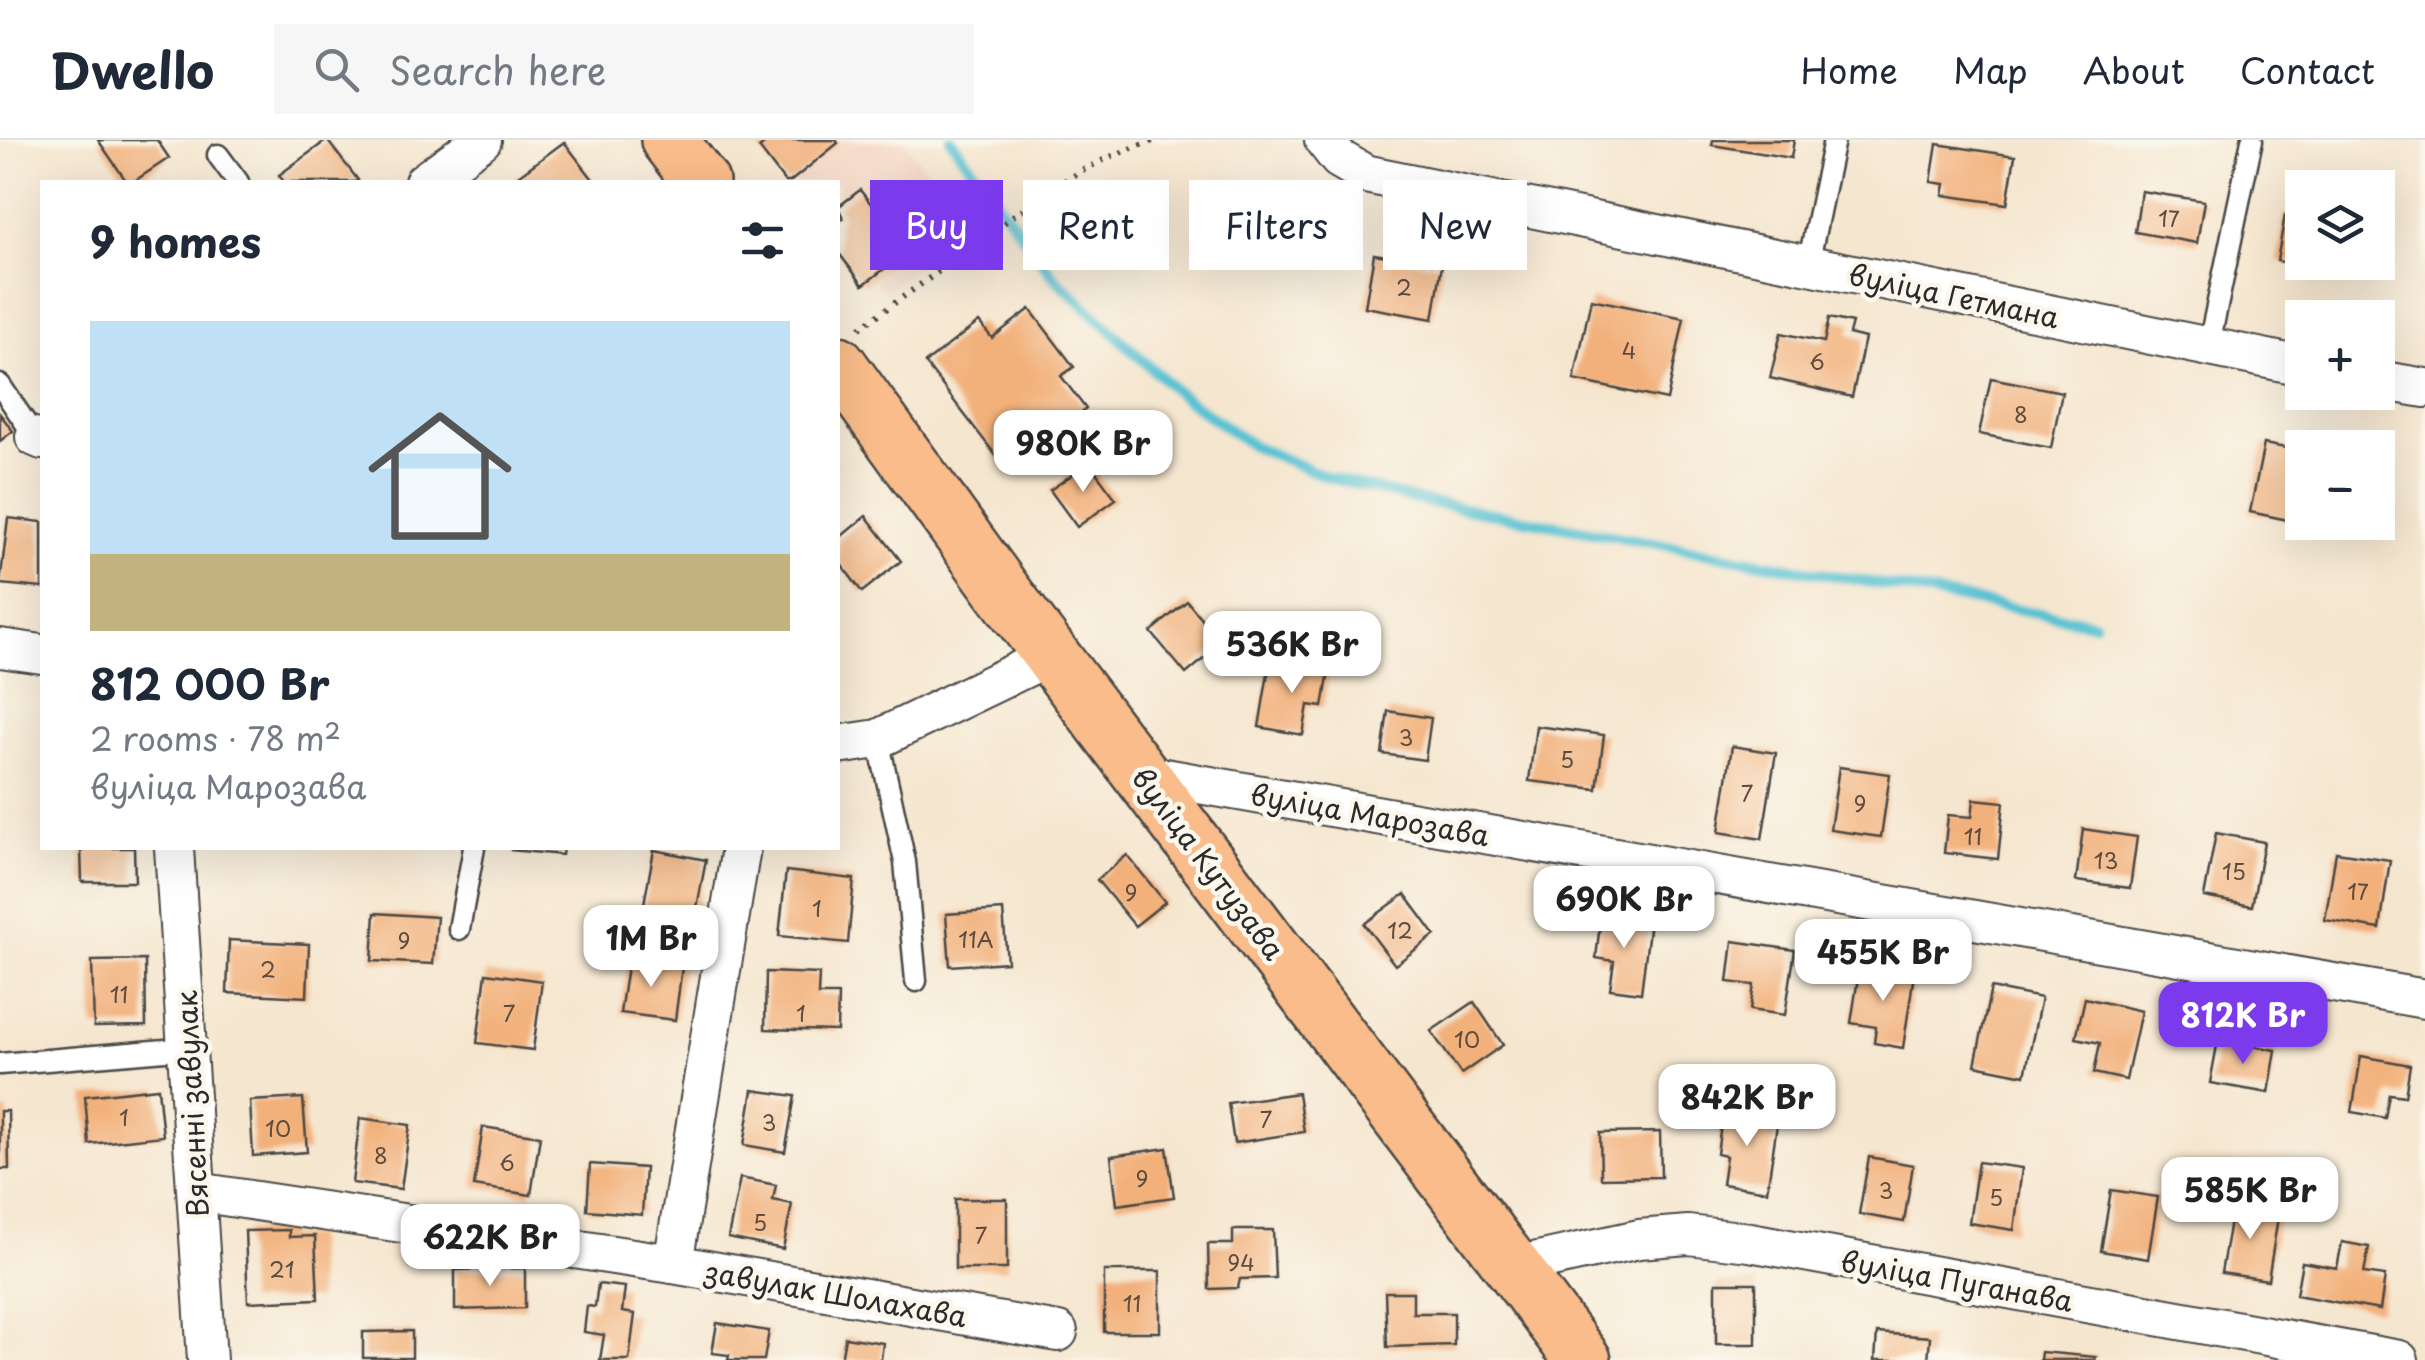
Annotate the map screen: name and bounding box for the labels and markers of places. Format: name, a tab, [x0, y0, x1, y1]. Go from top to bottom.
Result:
pin: 980K Br	[991, 410, 1175, 495]
pin: 536K Br	[1200, 611, 1384, 696]
pin: 690K Br	[1532, 866, 1716, 951]
pin: 1M Br	[581, 905, 721, 990]
pin: 455K Br	[1791, 919, 1975, 1004]
pin: 812K Br	[2151, 982, 2335, 1067]
pin: 842K Br	[1655, 1064, 1839, 1149]
pin: 585K Br	[2158, 1157, 2342, 1242]
pin: 622K Br	[398, 1204, 582, 1289]

